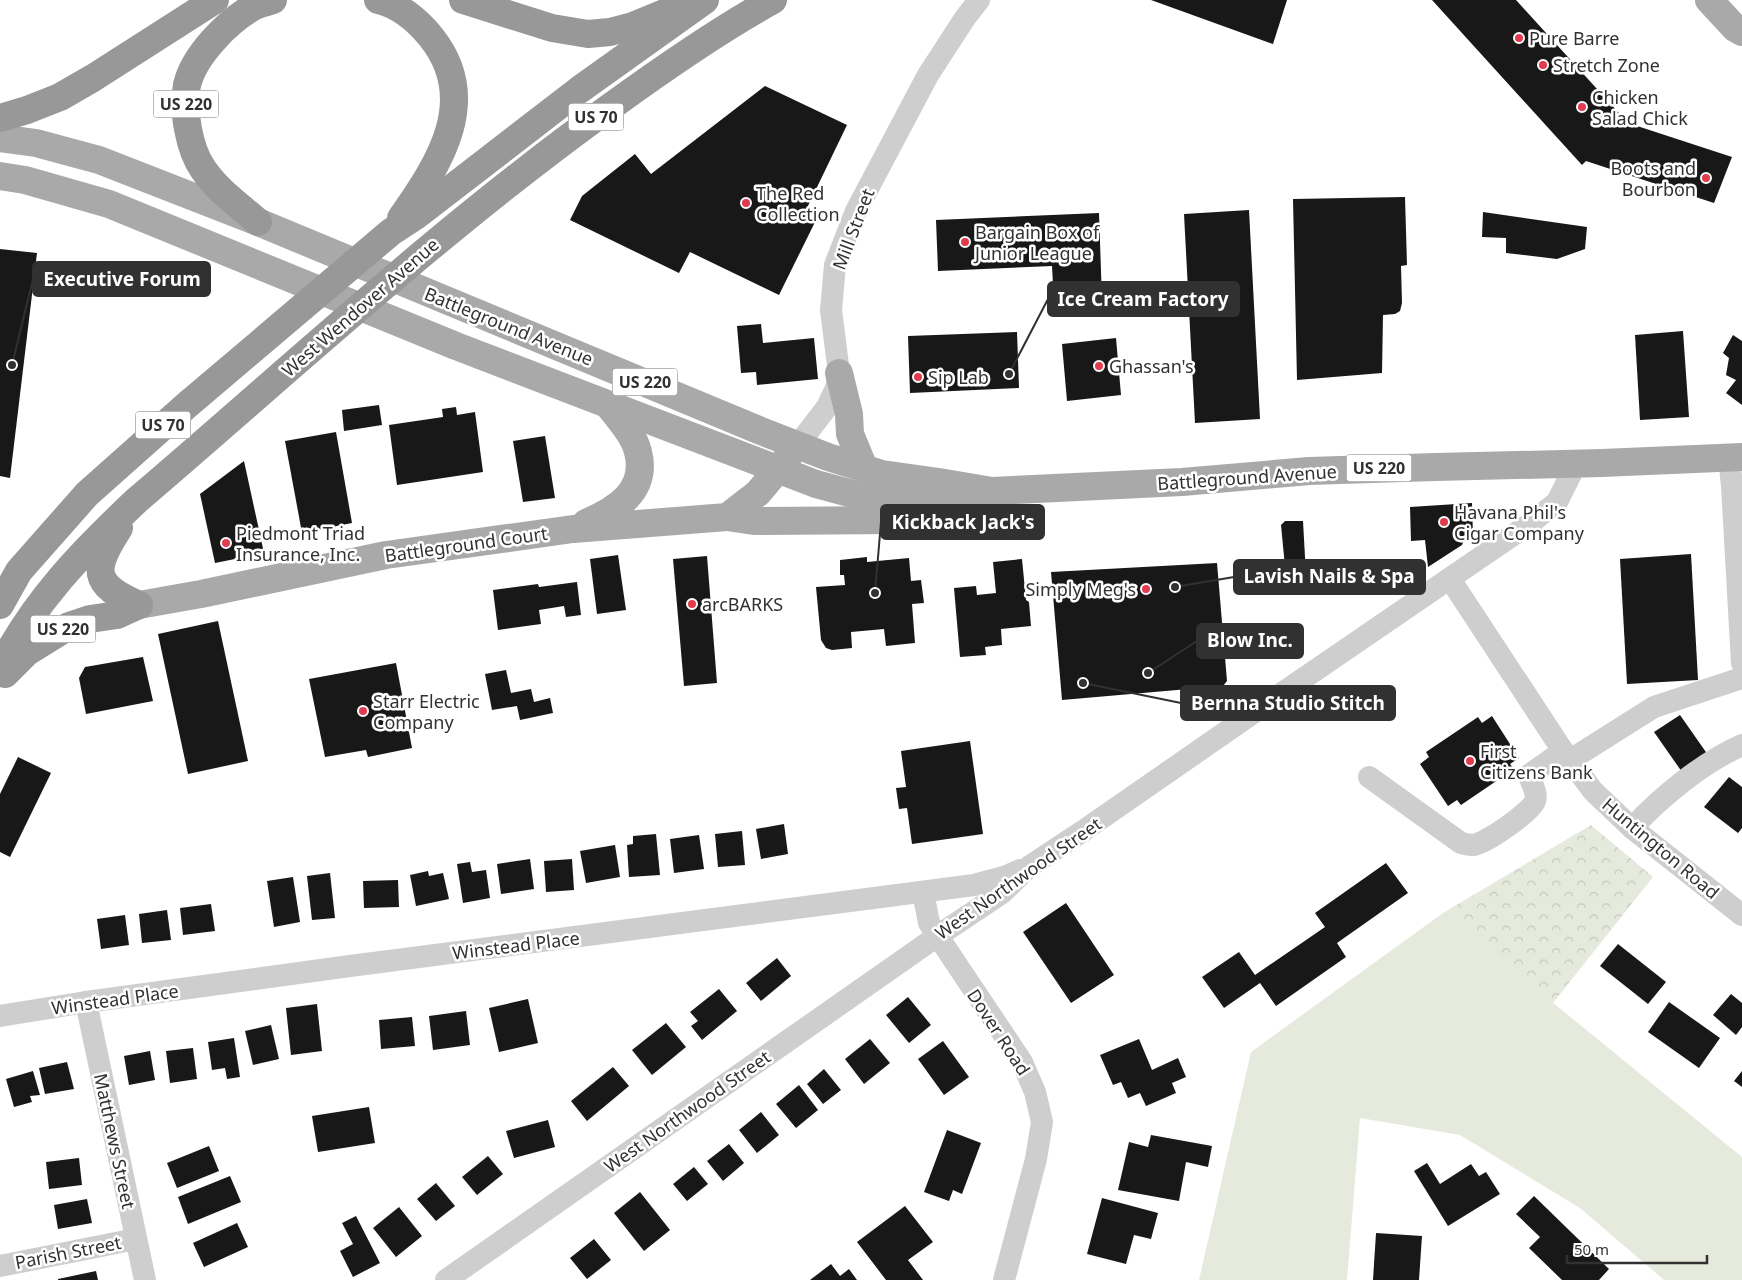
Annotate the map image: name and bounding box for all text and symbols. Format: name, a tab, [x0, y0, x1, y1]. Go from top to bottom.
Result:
place label: Pure Barre	[1529, 26, 1619, 50]
marker: Pure Barre	[1513, 32, 1525, 44]
place label: Stretch Zone	[1553, 53, 1660, 77]
marker: Stretch Zone	[1537, 59, 1549, 71]
place label: Chicken Salad Chick	[1592, 85, 1688, 130]
road number: US 220	[154, 90, 218, 118]
marker: Chicken Salad Chick	[1576, 101, 1588, 113]
road number: US 70	[568, 104, 624, 130]
place label: Boots and Bourbon	[1610, 156, 1696, 201]
marker: Boots and Bourbon	[1700, 172, 1712, 184]
place label: The Red Collection	[756, 181, 840, 226]
street label: Mill Street	[827, 184, 880, 273]
marker: The Red Collection	[740, 197, 752, 209]
place label: Bargain Box of Junior League	[973, 220, 1100, 265]
street label: West Wendover Avenue	[277, 232, 443, 382]
marker: Bargain Box of Junior League	[959, 236, 971, 248]
callout: Executive Forum	[33, 262, 210, 296]
text: Executive Forum	[43, 266, 201, 292]
street label: Battleground Avenue	[421, 281, 597, 371]
callout: Ice Cream Factory	[1048, 282, 1239, 316]
text: Ice Cream Factory	[1057, 286, 1229, 312]
place label: Ghassan's	[1109, 354, 1194, 378]
marker: Ghassan's	[1093, 360, 1105, 372]
place label: Sip Lab	[928, 365, 989, 389]
road number: US 220	[612, 368, 678, 396]
marker: Sip Lab	[912, 371, 924, 383]
road number: US 70	[136, 412, 190, 438]
road number: US 220	[1346, 454, 1412, 482]
street label: Battleground Avenue	[1156, 459, 1338, 495]
place label: Havana Phil's Cigar Company	[1454, 500, 1585, 545]
callout: Kickback Jack's	[881, 505, 1044, 539]
text: Kickback Jack's	[891, 509, 1035, 535]
marker: Havana Phil's Cigar Company	[1438, 516, 1450, 528]
place label: Piedmont Triad Insurance, Inc.	[236, 521, 365, 566]
street label: Battleground Court	[383, 521, 549, 567]
marker: Piedmont Triad Insurance, Inc.	[220, 537, 232, 549]
callout: Lavish Nails & Spa	[1234, 560, 1425, 594]
text: Lavish Nails & Spa	[1243, 563, 1415, 589]
place label: Simply Meg's	[1025, 577, 1136, 601]
marker: Simply Meg's	[1140, 583, 1152, 595]
place label: arcBARKS	[702, 592, 783, 616]
marker: arcBARKS	[686, 598, 698, 610]
road number: US 220	[30, 616, 96, 642]
callout: Blow Inc.	[1197, 624, 1303, 658]
text: Blow Inc.	[1207, 627, 1293, 653]
callout: Bernna Studio Stitch	[1181, 686, 1395, 720]
place label: Starr Electric Company	[373, 689, 480, 734]
text: Bernna Studio Stitch	[1191, 690, 1385, 716]
marker: Starr Electric Company	[357, 705, 369, 717]
place label: First Citizens Bank	[1480, 739, 1593, 784]
marker: First Citizens Bank	[1464, 755, 1476, 767]
street label: Huntington Road	[1598, 792, 1724, 904]
street label: West Northwood Street	[930, 811, 1106, 945]
street label: Winstead Place	[451, 925, 581, 965]
street label: Winstead Place	[50, 978, 180, 1020]
street label: Dover Road	[962, 984, 1036, 1080]
street label: West Northwood Street	[599, 1044, 775, 1178]
street label: Matthews Street	[89, 1071, 141, 1211]
street label: Parish Street	[13, 1230, 124, 1274]
scale bar	[1567, 1232, 1707, 1264]
text: 50 m	[1574, 1239, 1609, 1259]

